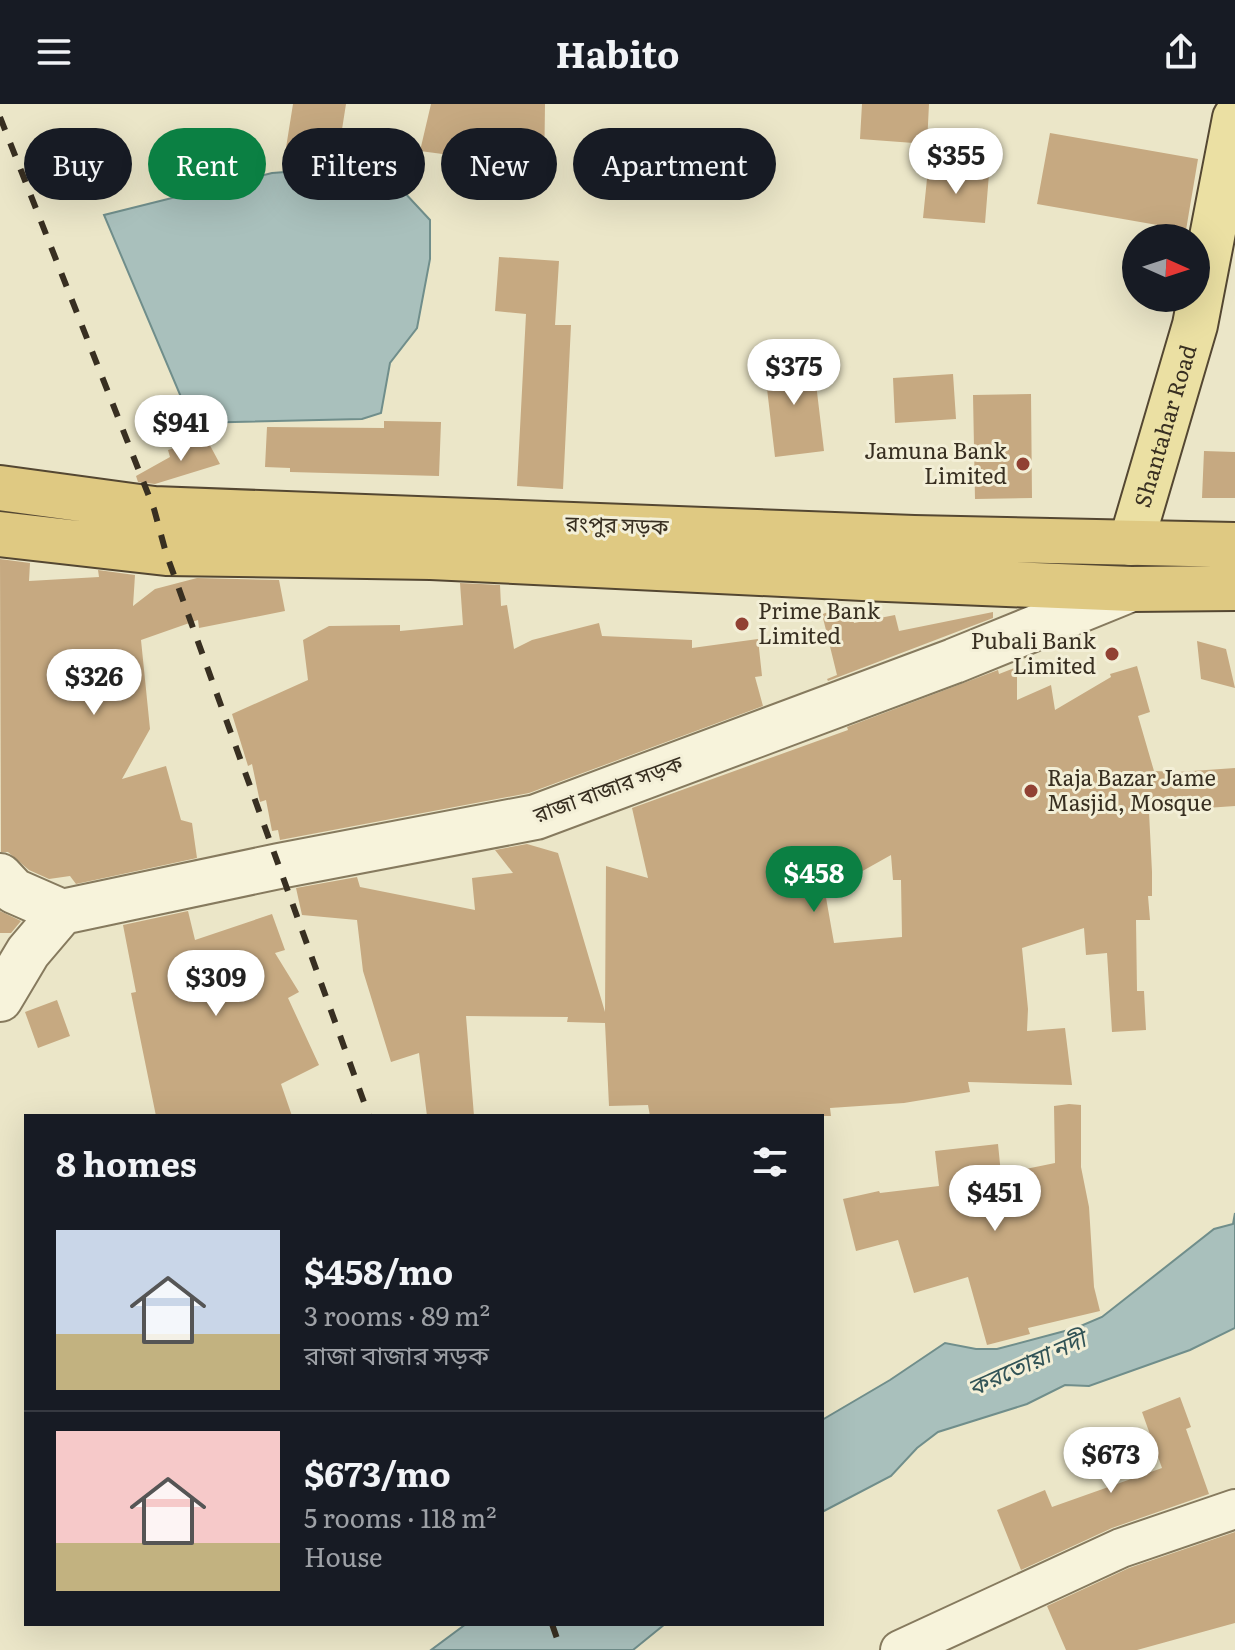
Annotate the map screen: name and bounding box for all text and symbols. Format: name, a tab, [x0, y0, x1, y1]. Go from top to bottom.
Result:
text: Habito	[556, 26, 679, 79]
icon: menu	[32, 30, 76, 74]
icon: share	[1159, 30, 1203, 74]
chip: Buy	[24, 128, 132, 200]
chip: Rent	[148, 128, 266, 200]
chip: Filters	[282, 128, 425, 200]
chip: New	[441, 128, 557, 200]
chip: Apartment	[573, 128, 776, 200]
pin: $355	[909, 128, 1003, 196]
text: $355	[927, 134, 985, 173]
north arrow	[1122, 224, 1210, 312]
map controls	[1122, 224, 1210, 312]
pin: $375	[747, 339, 841, 407]
street label: Shantahar Road	[1124, 340, 1203, 511]
text: $375	[765, 345, 823, 384]
pin: $941	[134, 395, 228, 463]
text: $941	[153, 401, 209, 440]
place label: Jamuna Bank Limited	[864, 433, 1008, 491]
marker: Jamuna Bank Limited	[1014, 455, 1032, 473]
street label: রংপুর সড়ক	[564, 505, 669, 542]
place label: Prime Bank Limited	[758, 593, 881, 651]
marker: Prime Bank Limited	[733, 615, 751, 633]
place label: Pubali Bank Limited	[971, 623, 1097, 681]
marker: Pubali Bank Limited	[1103, 645, 1121, 663]
pin: $326	[47, 649, 141, 717]
text: $326	[65, 655, 123, 694]
street label: রাজা বাজার সড়ক	[527, 745, 687, 830]
place label: Raja Bazar Jame Masjid, Mosque	[1047, 760, 1216, 818]
marker: Raja Bazar Jame Masjid, Mosque	[1022, 782, 1040, 800]
pin: $458	[767, 846, 861, 914]
text: $458	[784, 852, 844, 891]
pin: $309	[169, 950, 263, 1018]
text: $309	[186, 956, 246, 995]
text: 8 homes	[56, 1137, 197, 1187]
icon: filters	[748, 1140, 792, 1184]
pin: $451	[948, 1165, 1042, 1233]
text: $451	[967, 1171, 1023, 1210]
text: $458/mo	[304, 1245, 453, 1295]
icon: home	[120, 1262, 216, 1358]
text: 3 rooms · 89 m²	[304, 1295, 490, 1334]
water label: করতোয়া নদী	[961, 1318, 1095, 1403]
text: রাজা বাজার সড়ক	[304, 1334, 489, 1373]
pin: $673	[1064, 1427, 1158, 1495]
text: $673	[1081, 1433, 1141, 1472]
text: $673/mo	[304, 1447, 451, 1497]
icon: home	[120, 1463, 216, 1559]
text: 5 rooms · 118 m²	[304, 1497, 497, 1536]
text: House	[304, 1536, 382, 1575]

